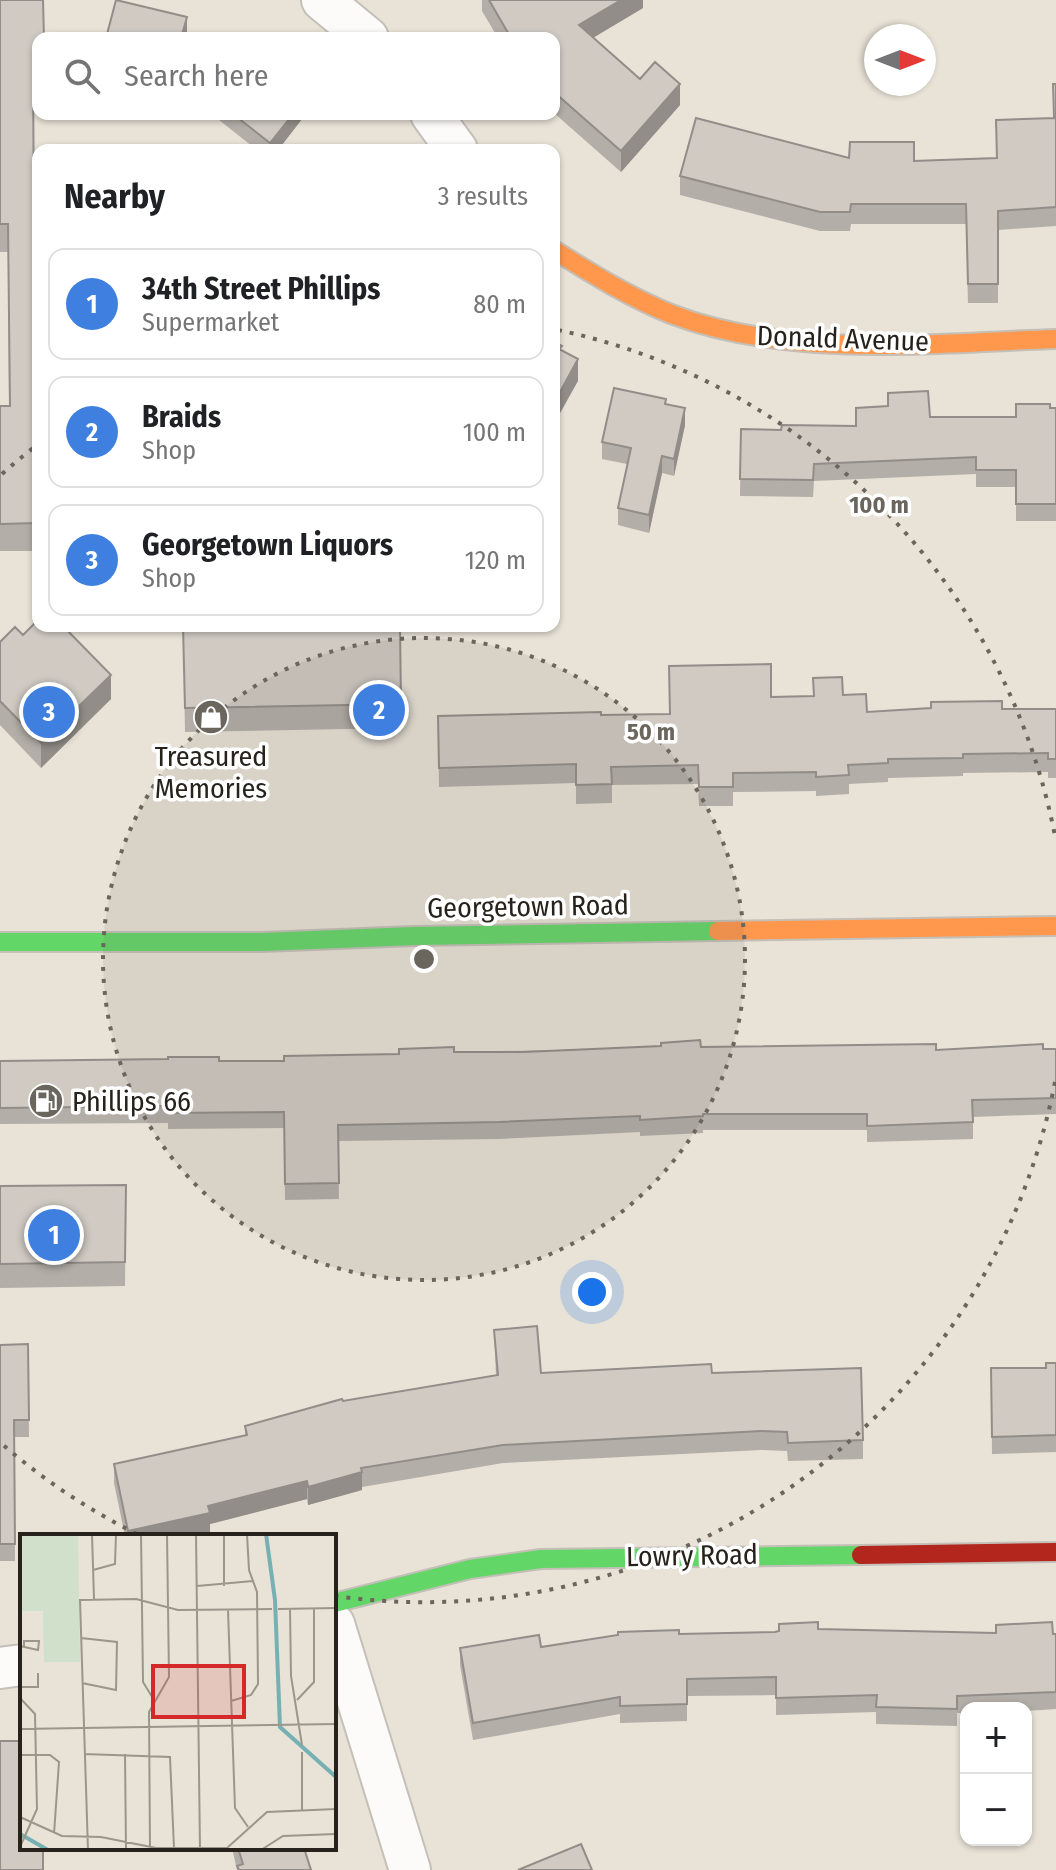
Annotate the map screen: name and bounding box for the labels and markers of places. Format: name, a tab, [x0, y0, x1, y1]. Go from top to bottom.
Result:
pin: 2	[353, 680, 405, 740]
pin: 3	[23, 682, 75, 742]
shop icon: Treasured Memories	[192, 698, 230, 736]
place label: Treasured Memories	[155, 740, 267, 805]
centre of rings	[410, 945, 438, 973]
fuel station icon: Phillips 66	[27, 1082, 65, 1120]
place label: Phillips 66	[72, 1085, 191, 1118]
pin: 1	[28, 1205, 80, 1265]

